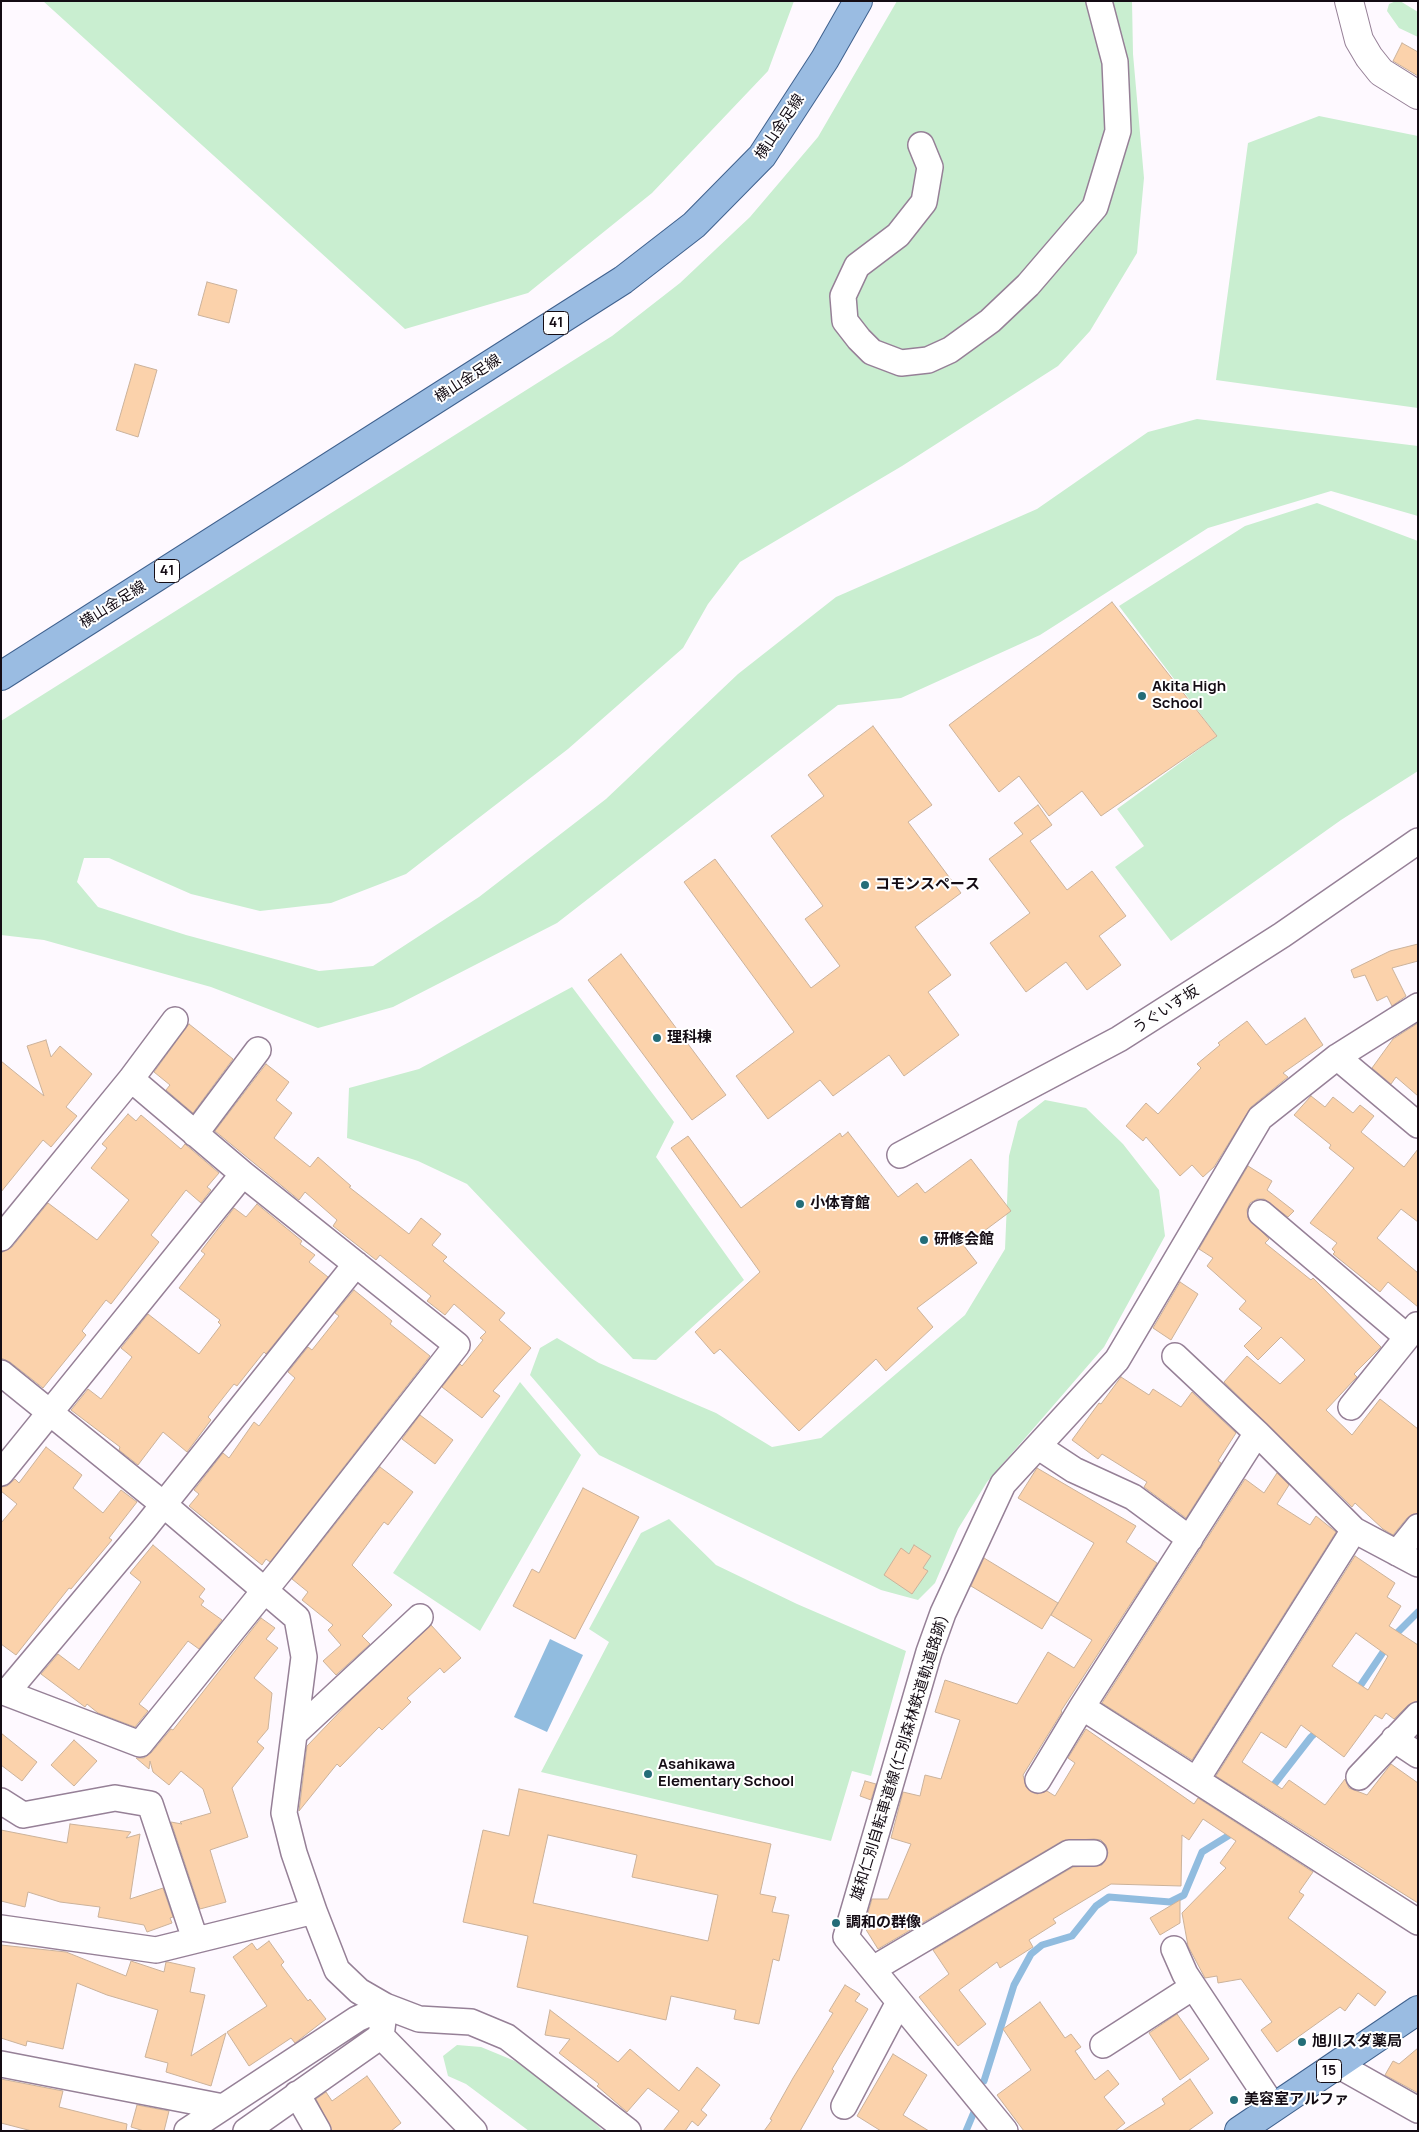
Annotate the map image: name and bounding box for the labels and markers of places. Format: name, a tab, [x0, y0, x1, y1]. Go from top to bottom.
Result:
place label: Akita High School	[1152, 678, 1226, 713]
marker: Akita High School	[1136, 690, 1148, 702]
place label: コモンスペース	[875, 876, 980, 894]
marker: コモンスペース	[859, 879, 871, 891]
place label: 理科棟	[667, 1029, 712, 1047]
marker: 理科棟	[651, 1032, 663, 1044]
place label: 小体育館	[810, 1195, 870, 1213]
marker: 小体育館	[794, 1198, 806, 1210]
place label: 研修会館	[934, 1231, 994, 1249]
marker: 研修会館	[918, 1234, 930, 1246]
place label: Asahikawa Elementary School	[658, 1756, 794, 1791]
marker: Asahikawa Elementary School	[642, 1768, 654, 1780]
place label: 調和の群像	[846, 1914, 921, 1932]
marker: 調和の群像	[830, 1917, 842, 1929]
place label: 旭川スダ薬局	[1312, 2033, 1402, 2051]
marker: 旭川スダ薬局	[1296, 2036, 1308, 2048]
place label: 美容室アルファ	[1244, 2091, 1349, 2109]
marker: 美容室アルファ	[1228, 2094, 1240, 2106]

